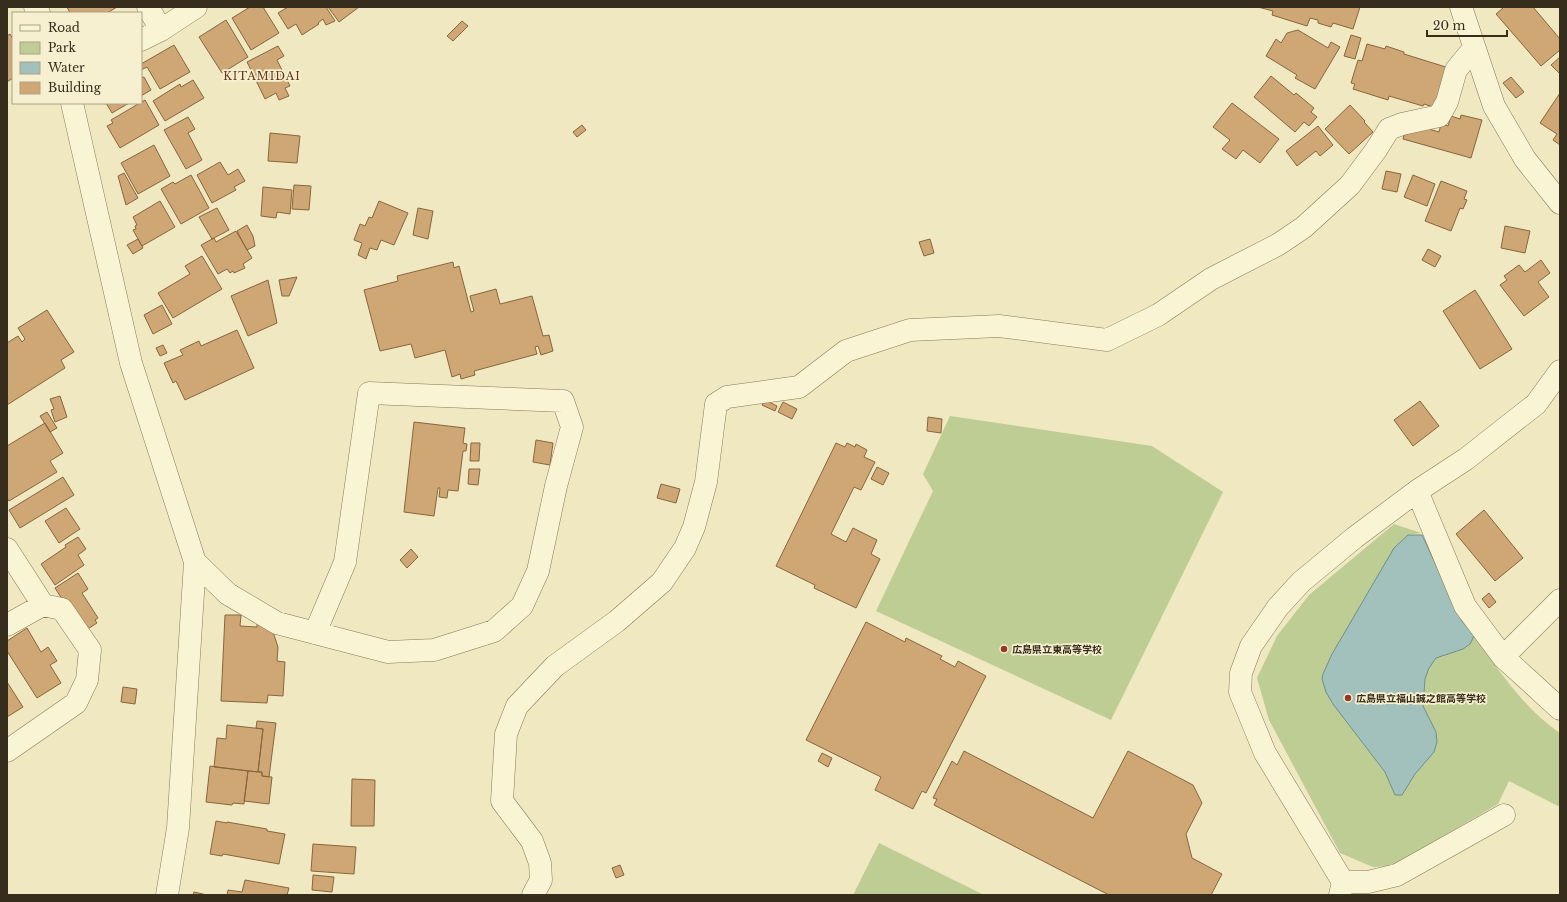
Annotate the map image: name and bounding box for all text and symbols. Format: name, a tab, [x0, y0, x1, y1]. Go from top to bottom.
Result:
legend	[12, 12, 142, 104]
scale bar	[1427, 12, 1507, 38]
text: 20 m	[1433, 18, 1465, 33]
text: Road	[48, 20, 80, 35]
text: Park	[48, 40, 76, 55]
text: Water	[47, 60, 85, 75]
district label: KITAMIDAI	[223, 69, 301, 83]
text: Building	[48, 80, 102, 95]
place label: 広島県立東高等学校	[1012, 643, 1102, 656]
marker: 広島県立東高等学校	[999, 644, 1009, 654]
place label: 広島県立福山誠之館高等学校	[1356, 692, 1486, 705]
marker: 広島県立福山誠之館高等学校	[1343, 693, 1353, 703]

